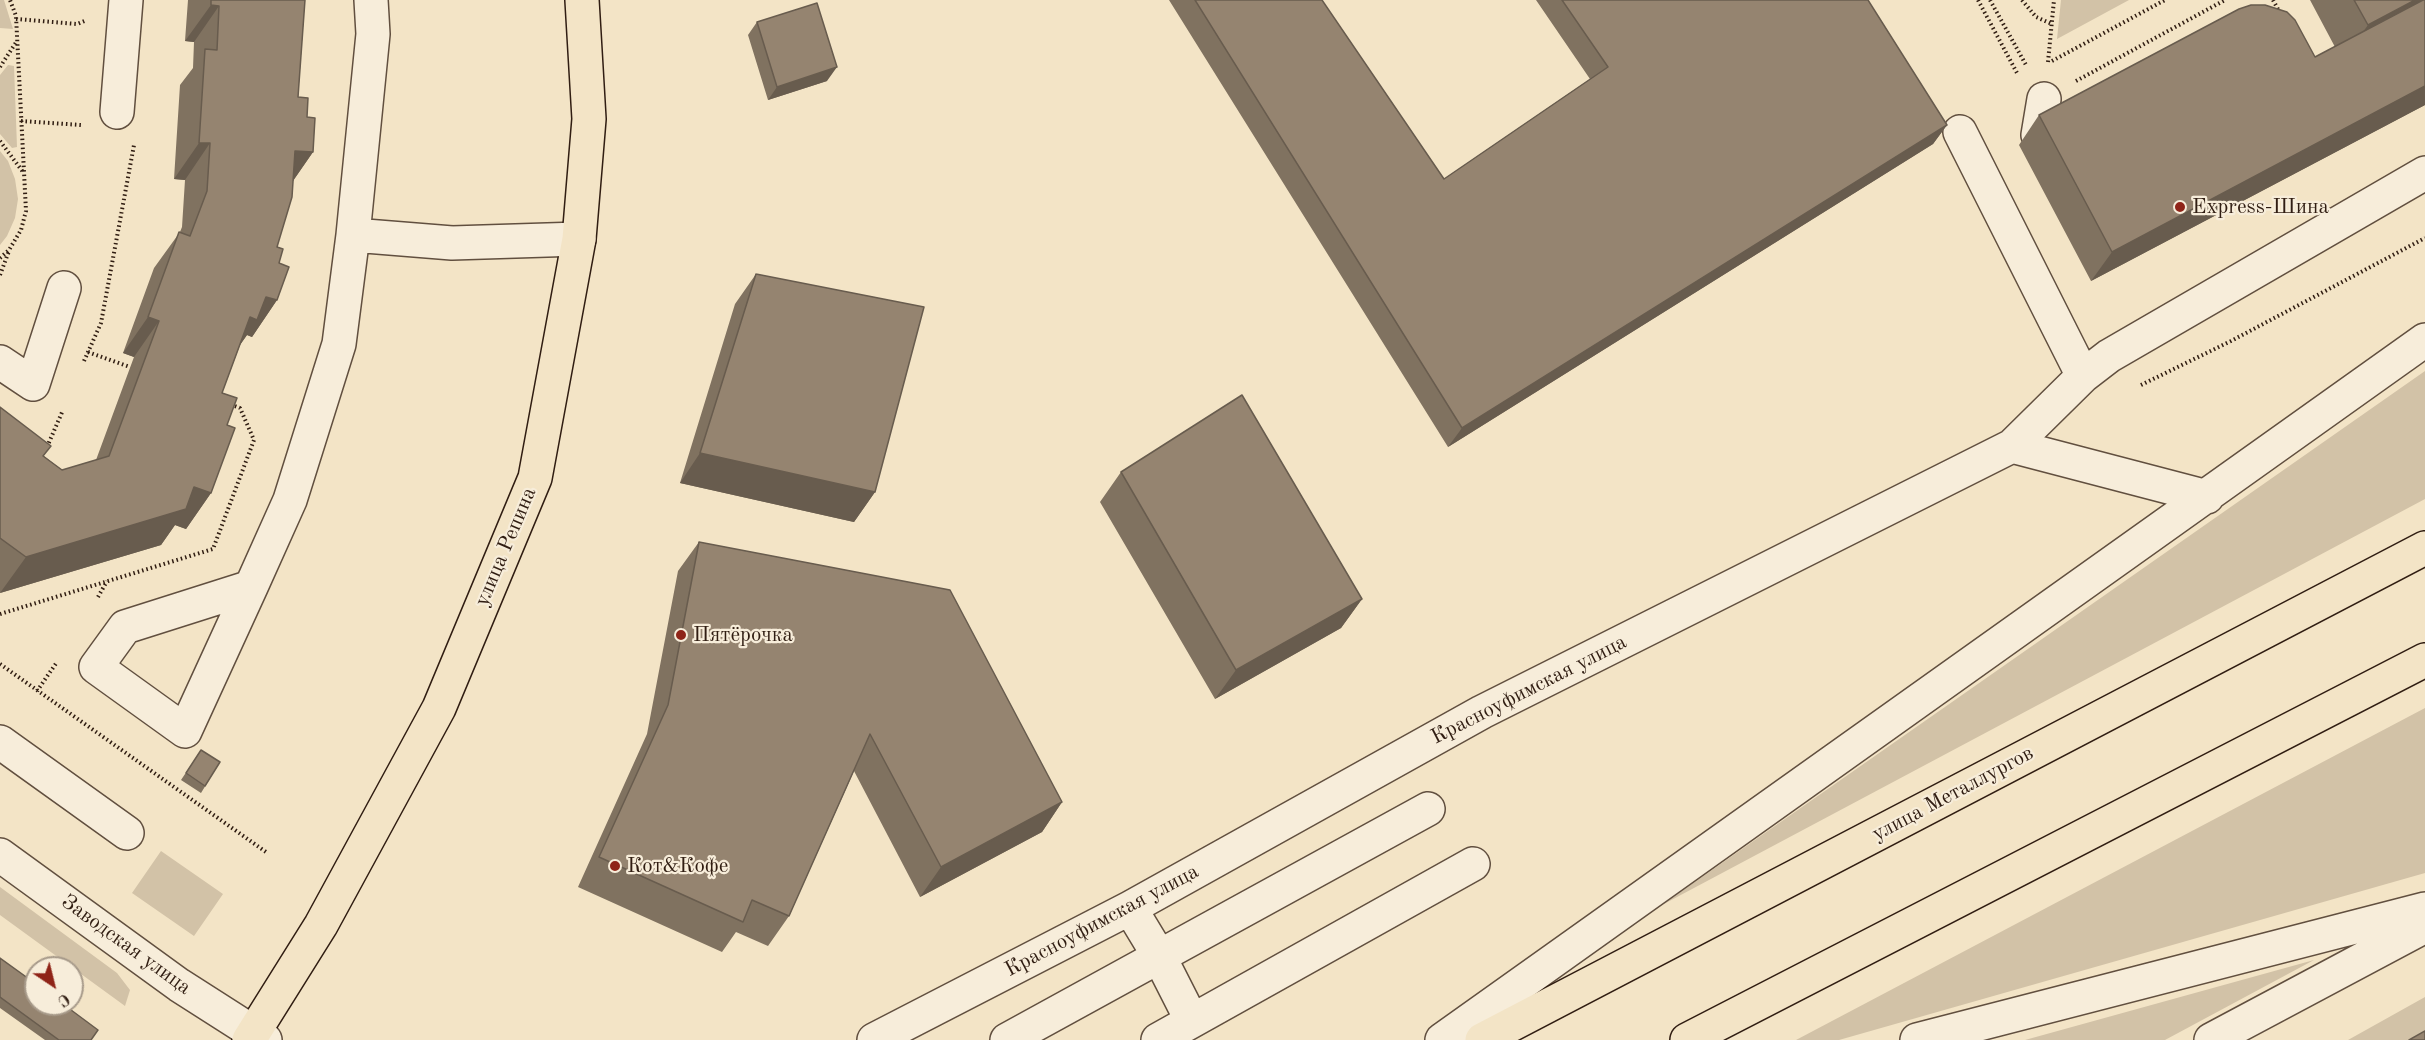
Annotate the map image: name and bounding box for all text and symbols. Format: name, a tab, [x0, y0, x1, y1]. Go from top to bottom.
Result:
place label: Express-Шина	[2192, 194, 2329, 220]
marker: Express-Шина	[2173, 200, 2187, 214]
street label: улица Репина	[470, 484, 542, 610]
place label: Пятёрочка	[693, 622, 793, 648]
marker: Пятёрочка	[674, 628, 688, 642]
street label: Красноуфимская улица	[1427, 630, 1631, 750]
street label: улица Металлургов	[1868, 741, 2038, 847]
place label: Кот&Кофе	[627, 853, 728, 879]
marker: Кот&Кофе	[608, 859, 622, 873]
street label: Красноуфимская улица	[1001, 859, 1203, 983]
street label: Заводская улица	[56, 889, 196, 1001]
north arrow	[24, 956, 84, 1016]
text: С	[54, 990, 72, 1009]

